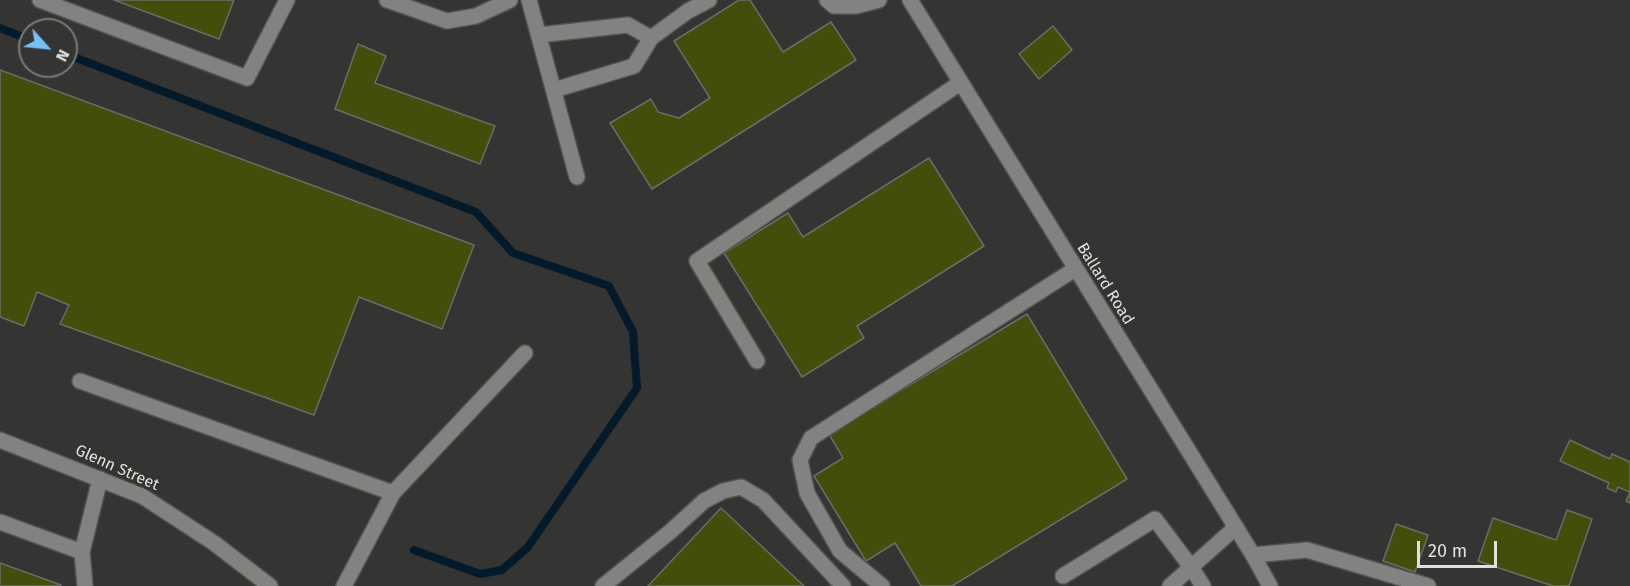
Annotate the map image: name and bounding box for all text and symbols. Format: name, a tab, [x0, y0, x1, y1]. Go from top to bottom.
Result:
north arrow	[18, 18, 78, 78]
text: N	[52, 46, 74, 65]
street label: Ballard Road	[1072, 240, 1138, 328]
street label: Glenn Street	[72, 441, 162, 495]
scale bar	[1420, 529, 1500, 567]
text: 20 m	[1428, 540, 1467, 562]

